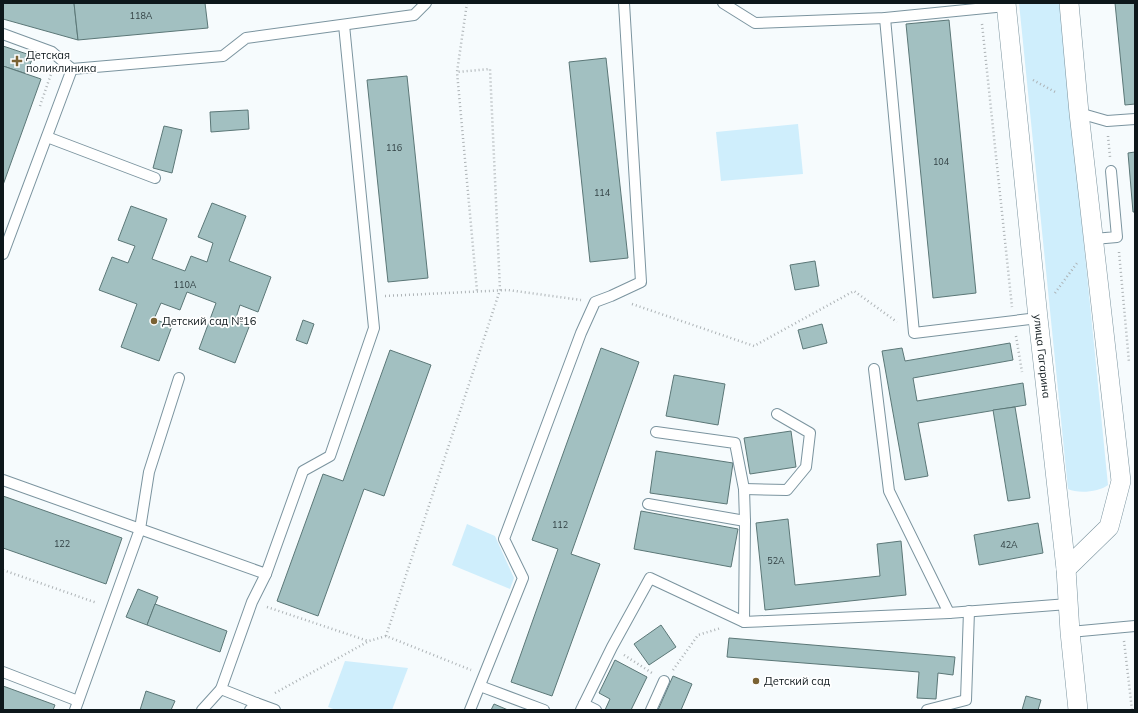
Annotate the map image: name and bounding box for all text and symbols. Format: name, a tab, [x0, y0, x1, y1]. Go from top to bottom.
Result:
house number: 118А	[130, 10, 153, 21]
place label: Детская поликлиника	[26, 48, 97, 75]
marker: Детская поликлиника	[11, 55, 23, 67]
house number: 116	[386, 142, 402, 153]
house number: 104	[933, 156, 950, 167]
house number: 114	[594, 187, 611, 198]
house number: 110А	[174, 279, 197, 290]
street label: улица Гагарина	[1031, 313, 1054, 399]
place label: Детский сад №16	[162, 314, 257, 328]
marker: Детский сад №16	[149, 316, 159, 326]
house number: 112	[552, 519, 568, 530]
house number: 122	[54, 538, 70, 549]
house number: 42А	[1000, 539, 1018, 550]
house number: 52А	[767, 555, 785, 566]
place label: Детский сад	[764, 674, 831, 688]
marker: Детский сад	[751, 676, 761, 686]

